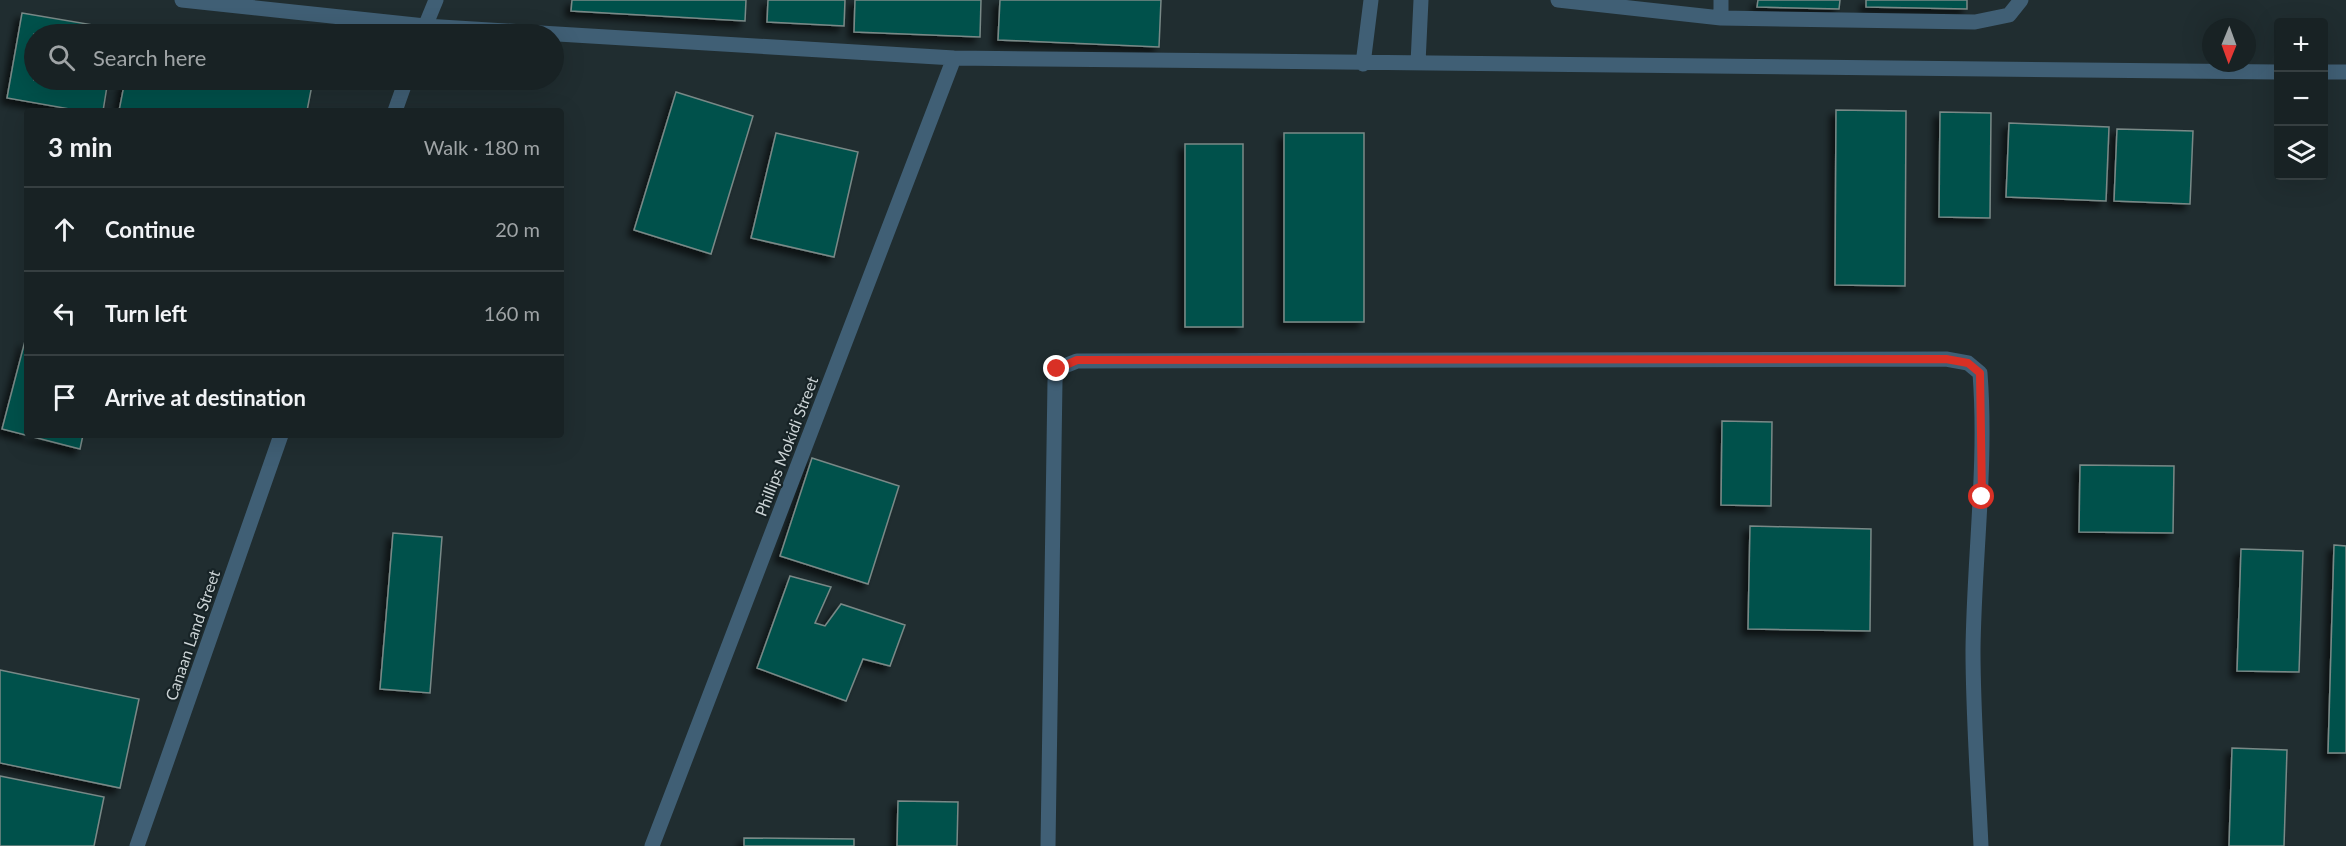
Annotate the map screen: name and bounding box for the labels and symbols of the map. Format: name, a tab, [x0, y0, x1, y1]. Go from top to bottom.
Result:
north arrow	[2202, 18, 2256, 72]
route end	[1043, 355, 1069, 381]
street label: Phillips Mokidi Street	[751, 373, 822, 519]
route start	[1968, 483, 1994, 509]
street label: Canaan Land Street	[161, 567, 223, 703]

